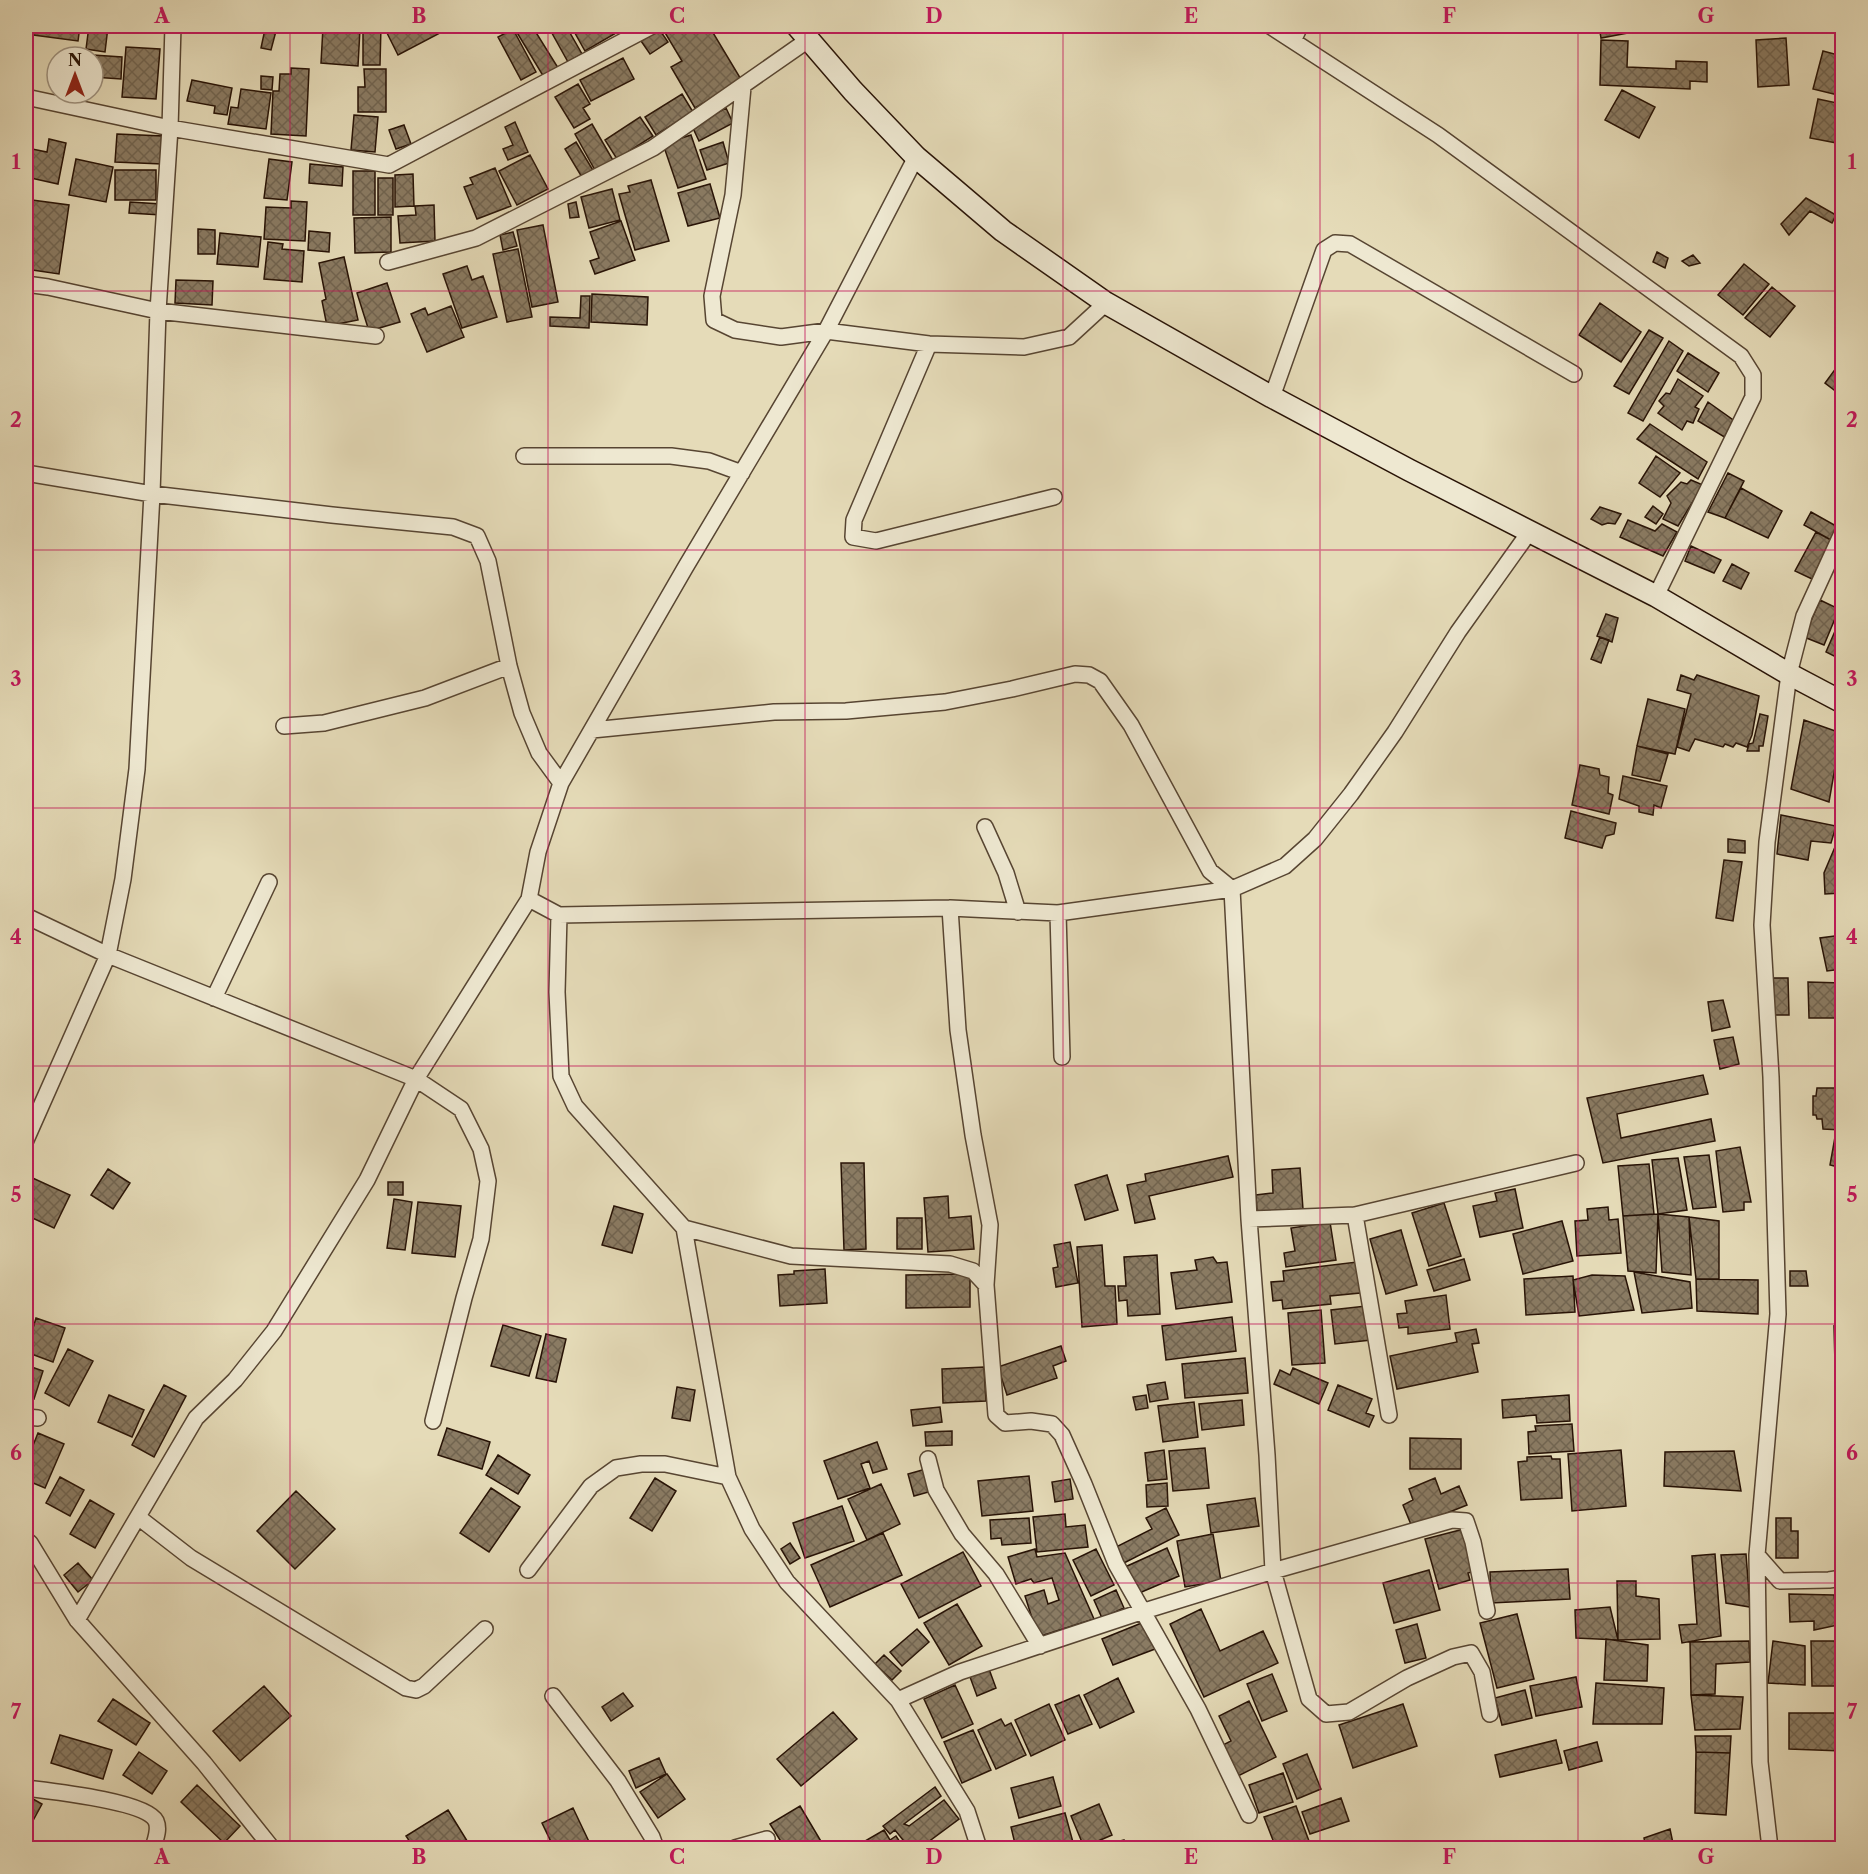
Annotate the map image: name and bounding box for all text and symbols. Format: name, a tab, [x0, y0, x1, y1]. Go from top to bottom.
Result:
text: A	[153, 4, 170, 28]
text: B	[412, 4, 427, 28]
text: C	[669, 4, 685, 28]
text: D	[925, 4, 943, 28]
text: E	[1184, 4, 1198, 28]
text: F	[1442, 4, 1456, 28]
text: G	[1698, 4, 1715, 28]
north arrow	[45, 45, 105, 105]
text: N	[68, 50, 82, 70]
text: 1	[12, 150, 21, 174]
text: 1	[1848, 150, 1857, 174]
text: 2	[10, 408, 22, 432]
text: 2	[1846, 408, 1858, 432]
text: 3	[10, 667, 22, 691]
text: 3	[1846, 667, 1858, 691]
text: 4	[10, 925, 22, 949]
text: 4	[1846, 925, 1858, 949]
text: 5	[10, 1183, 22, 1207]
text: 5	[1846, 1183, 1858, 1207]
text: 6	[10, 1441, 22, 1465]
text: 6	[1846, 1441, 1858, 1465]
text: 7	[11, 1700, 22, 1724]
text: 7	[1847, 1700, 1858, 1724]
text: A	[153, 1845, 170, 1869]
text: B	[412, 1845, 427, 1869]
text: C	[669, 1845, 685, 1869]
text: D	[925, 1845, 943, 1869]
text: E	[1184, 1845, 1198, 1869]
text: F	[1442, 1845, 1456, 1869]
text: G	[1698, 1845, 1715, 1869]

